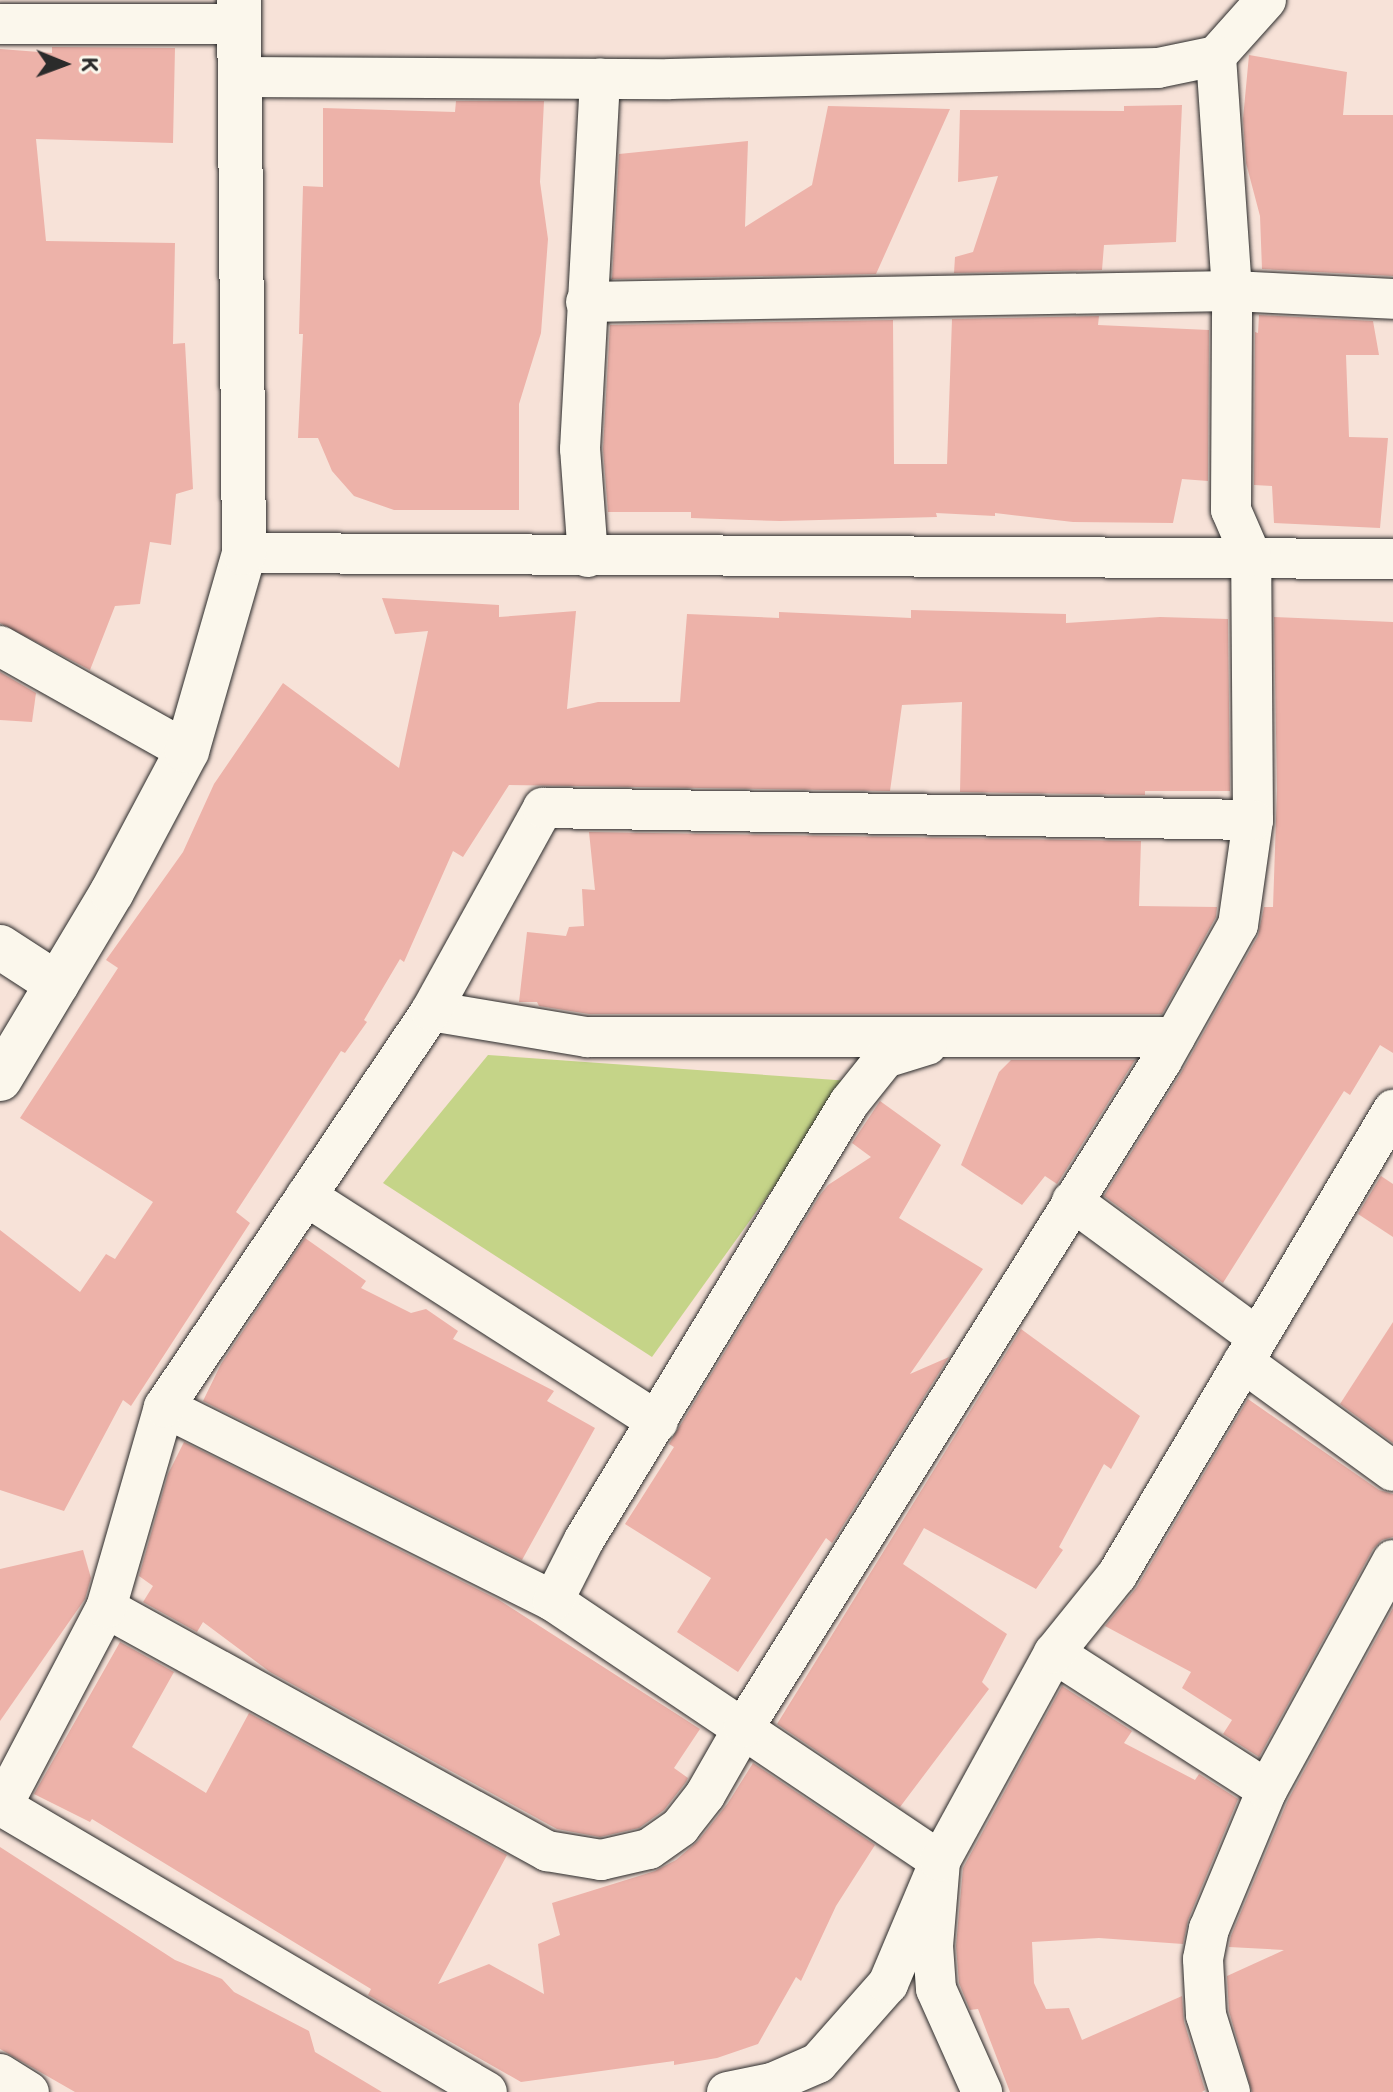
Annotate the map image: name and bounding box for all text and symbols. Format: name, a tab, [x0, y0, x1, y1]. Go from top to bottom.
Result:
north arrow	[24, 24, 104, 104]
text: K	[75, 57, 102, 72]

